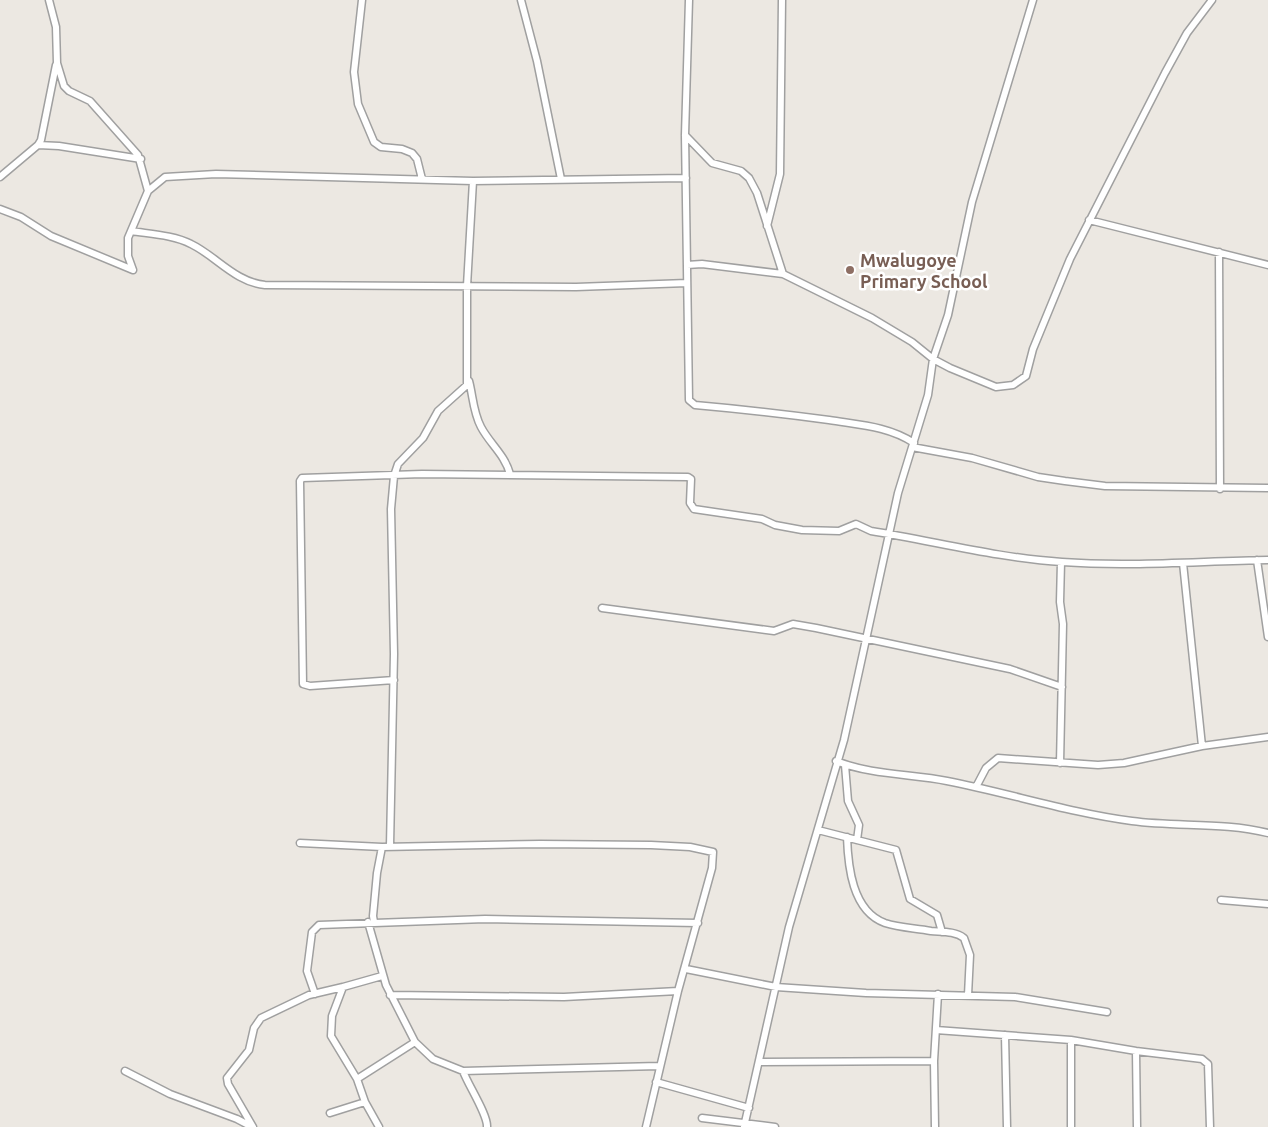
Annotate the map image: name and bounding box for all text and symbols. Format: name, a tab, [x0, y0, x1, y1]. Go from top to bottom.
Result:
place label: Mwalugoye Primary School	[860, 250, 988, 291]
marker: Mwalugoye Primary School	[844, 264, 856, 276]

